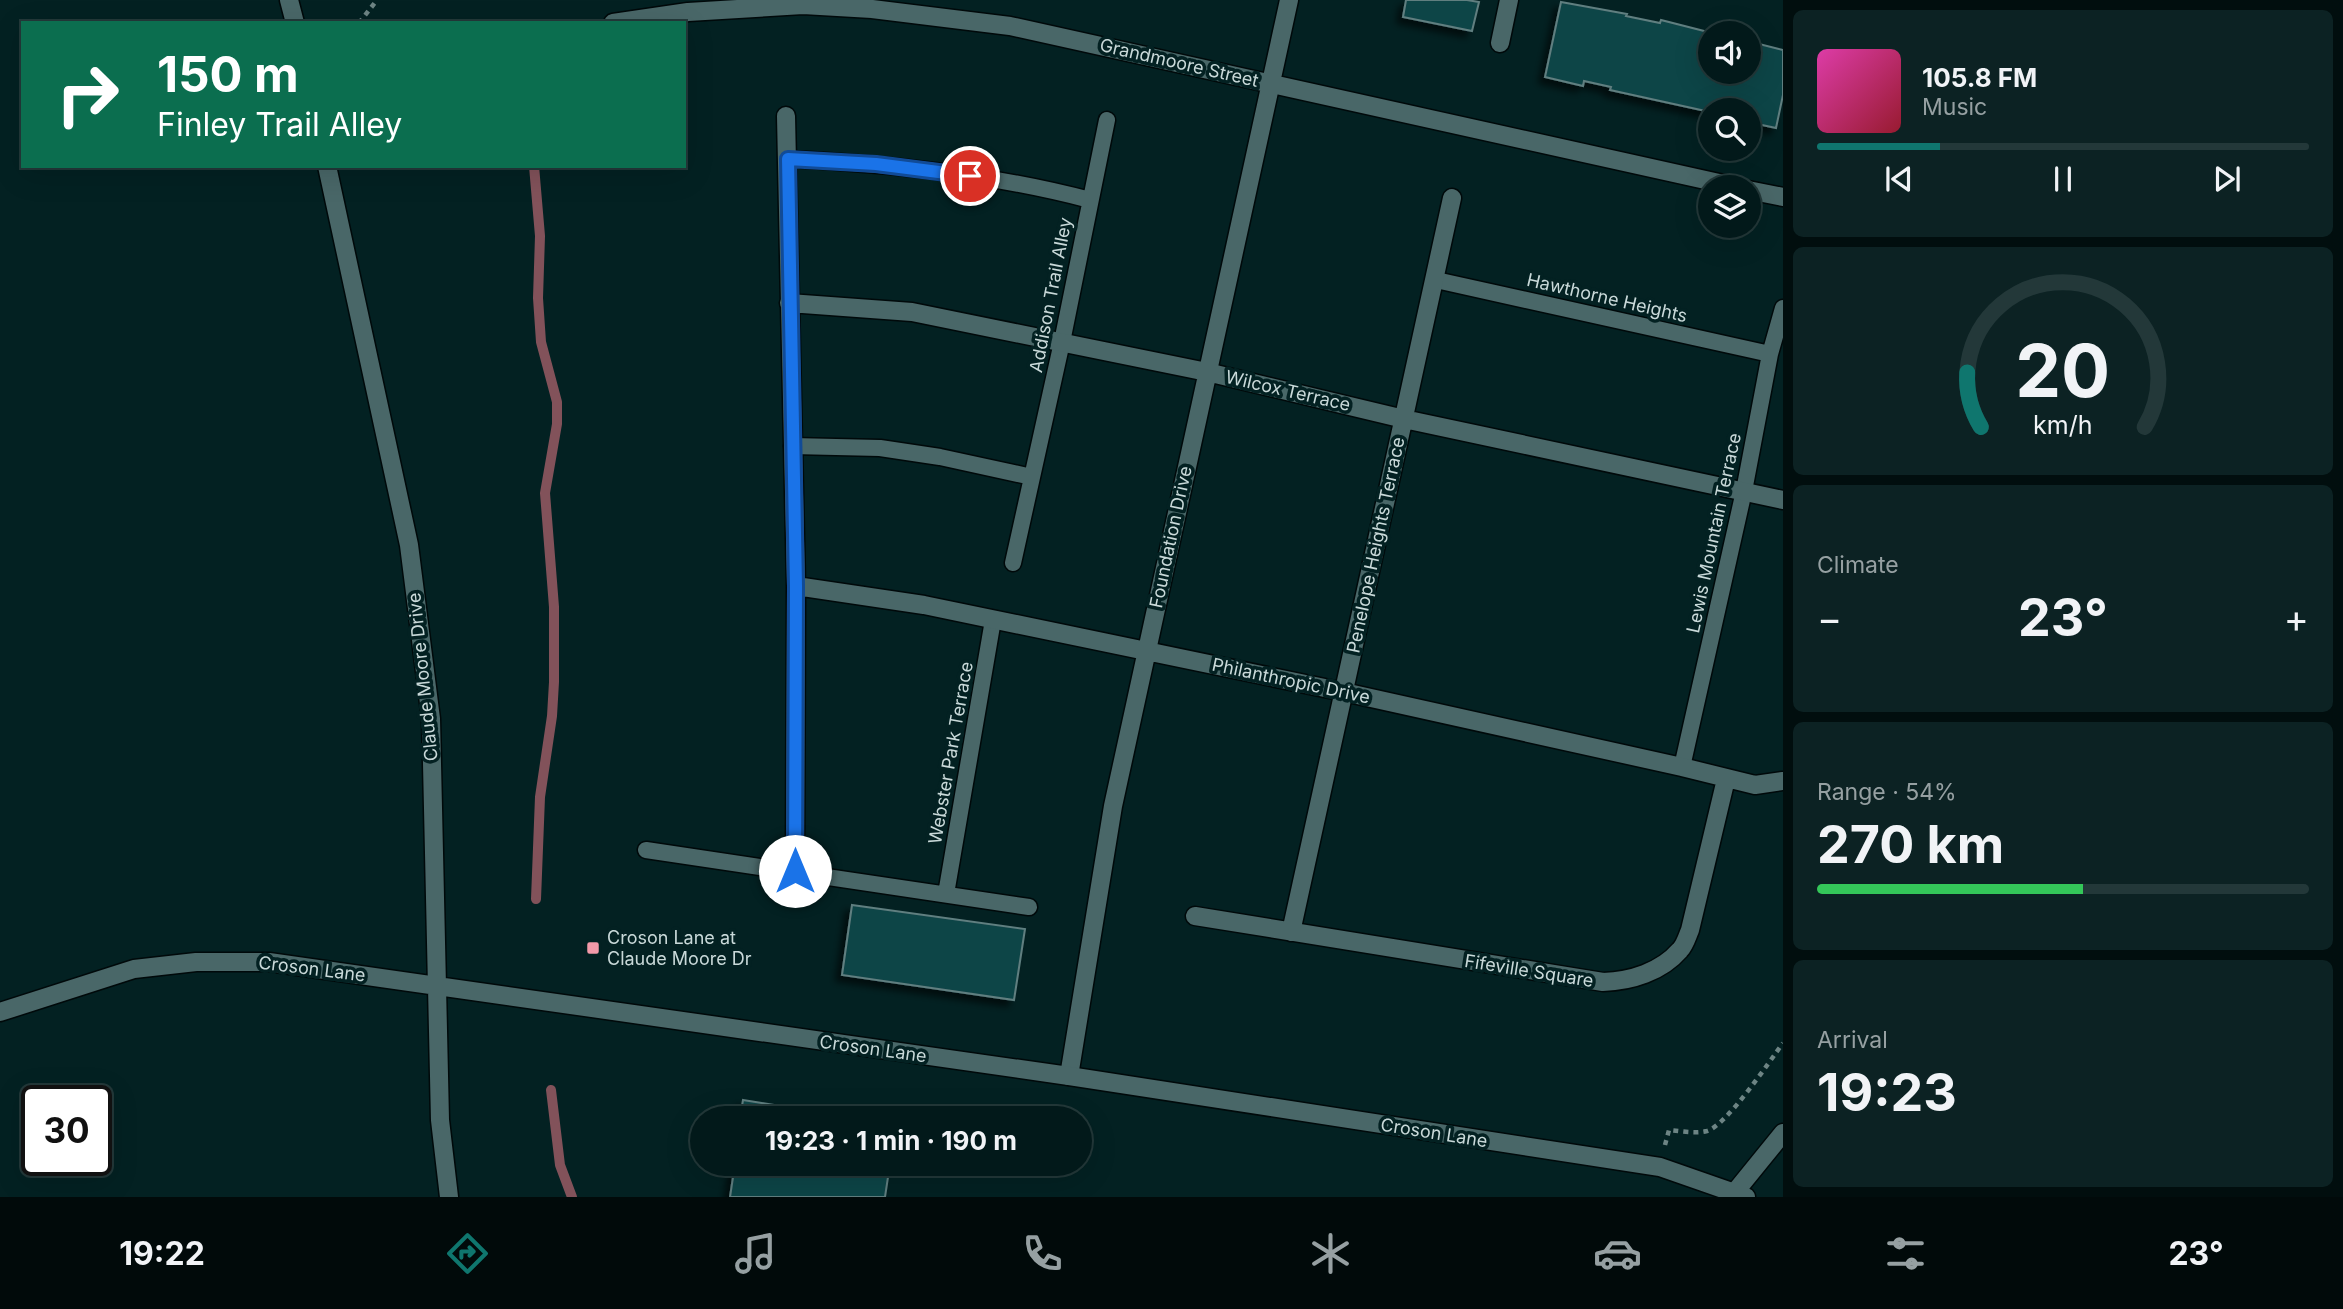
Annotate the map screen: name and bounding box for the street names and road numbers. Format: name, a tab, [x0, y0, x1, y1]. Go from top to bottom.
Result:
street label: Grandmoore Street	[1098, 34, 1261, 91]
street label: Addison Trail Alley	[1025, 216, 1076, 374]
street label: Hawthorne Heights	[1525, 269, 1689, 326]
street label: Wilcox Terrace	[1224, 366, 1353, 415]
street label: Lewis Mountain Terrace	[1682, 431, 1745, 635]
street label: Penelope Heights Terrace	[1342, 435, 1409, 655]
street label: Foundation Drive	[1145, 464, 1196, 610]
street label: Claude Moore Drive	[403, 592, 442, 762]
street label: Philanthropic Drive	[1210, 654, 1372, 707]
street label: Webster Park Terrace	[924, 660, 977, 846]
street label: Fifeville Square	[1463, 950, 1595, 991]
street label: Croson Lane	[257, 952, 367, 985]
street label: Croson Lane	[818, 1031, 928, 1066]
street label: Croson Lane	[1379, 1114, 1489, 1151]

